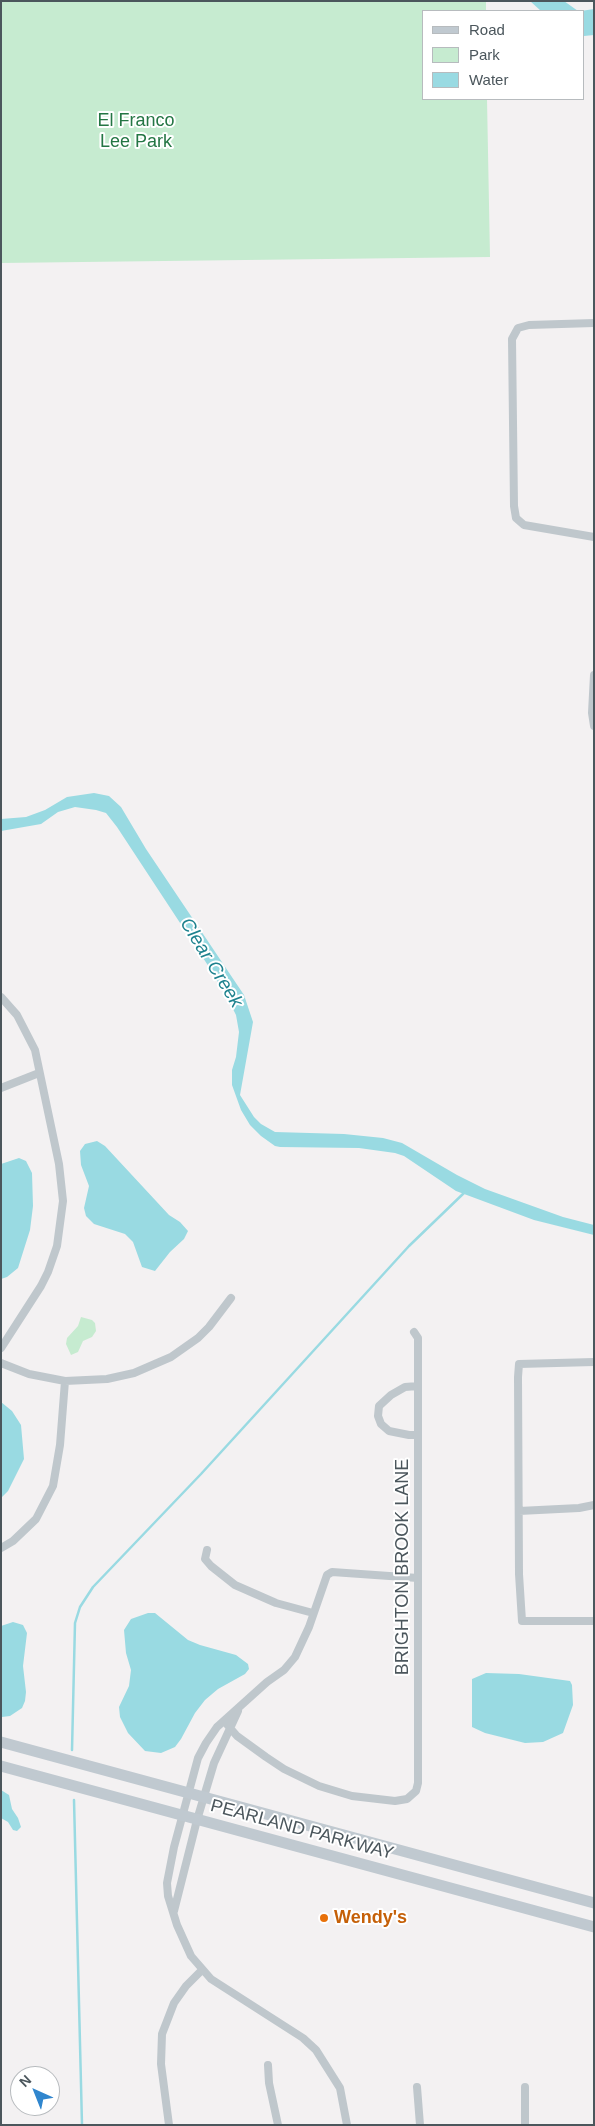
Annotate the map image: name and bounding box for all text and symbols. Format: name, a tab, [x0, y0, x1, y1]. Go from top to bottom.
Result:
legend	[422, 10, 585, 100]
text: Road	[469, 21, 505, 38]
text: Park	[469, 46, 500, 63]
text: Water	[469, 71, 508, 88]
park label: El Franco Lee Park	[97, 110, 175, 152]
water label: Clear Creek	[174, 914, 248, 1012]
street label: BRIGHTON BROOK LANE	[392, 1459, 414, 1675]
street label: PEARLAND PARKWAY	[208, 1795, 396, 1865]
place label: Wendy's	[334, 1907, 407, 1929]
marker: Wendy's	[318, 1912, 330, 1924]
north arrow	[10, 2066, 60, 2116]
text: N	[16, 2072, 34, 2090]

